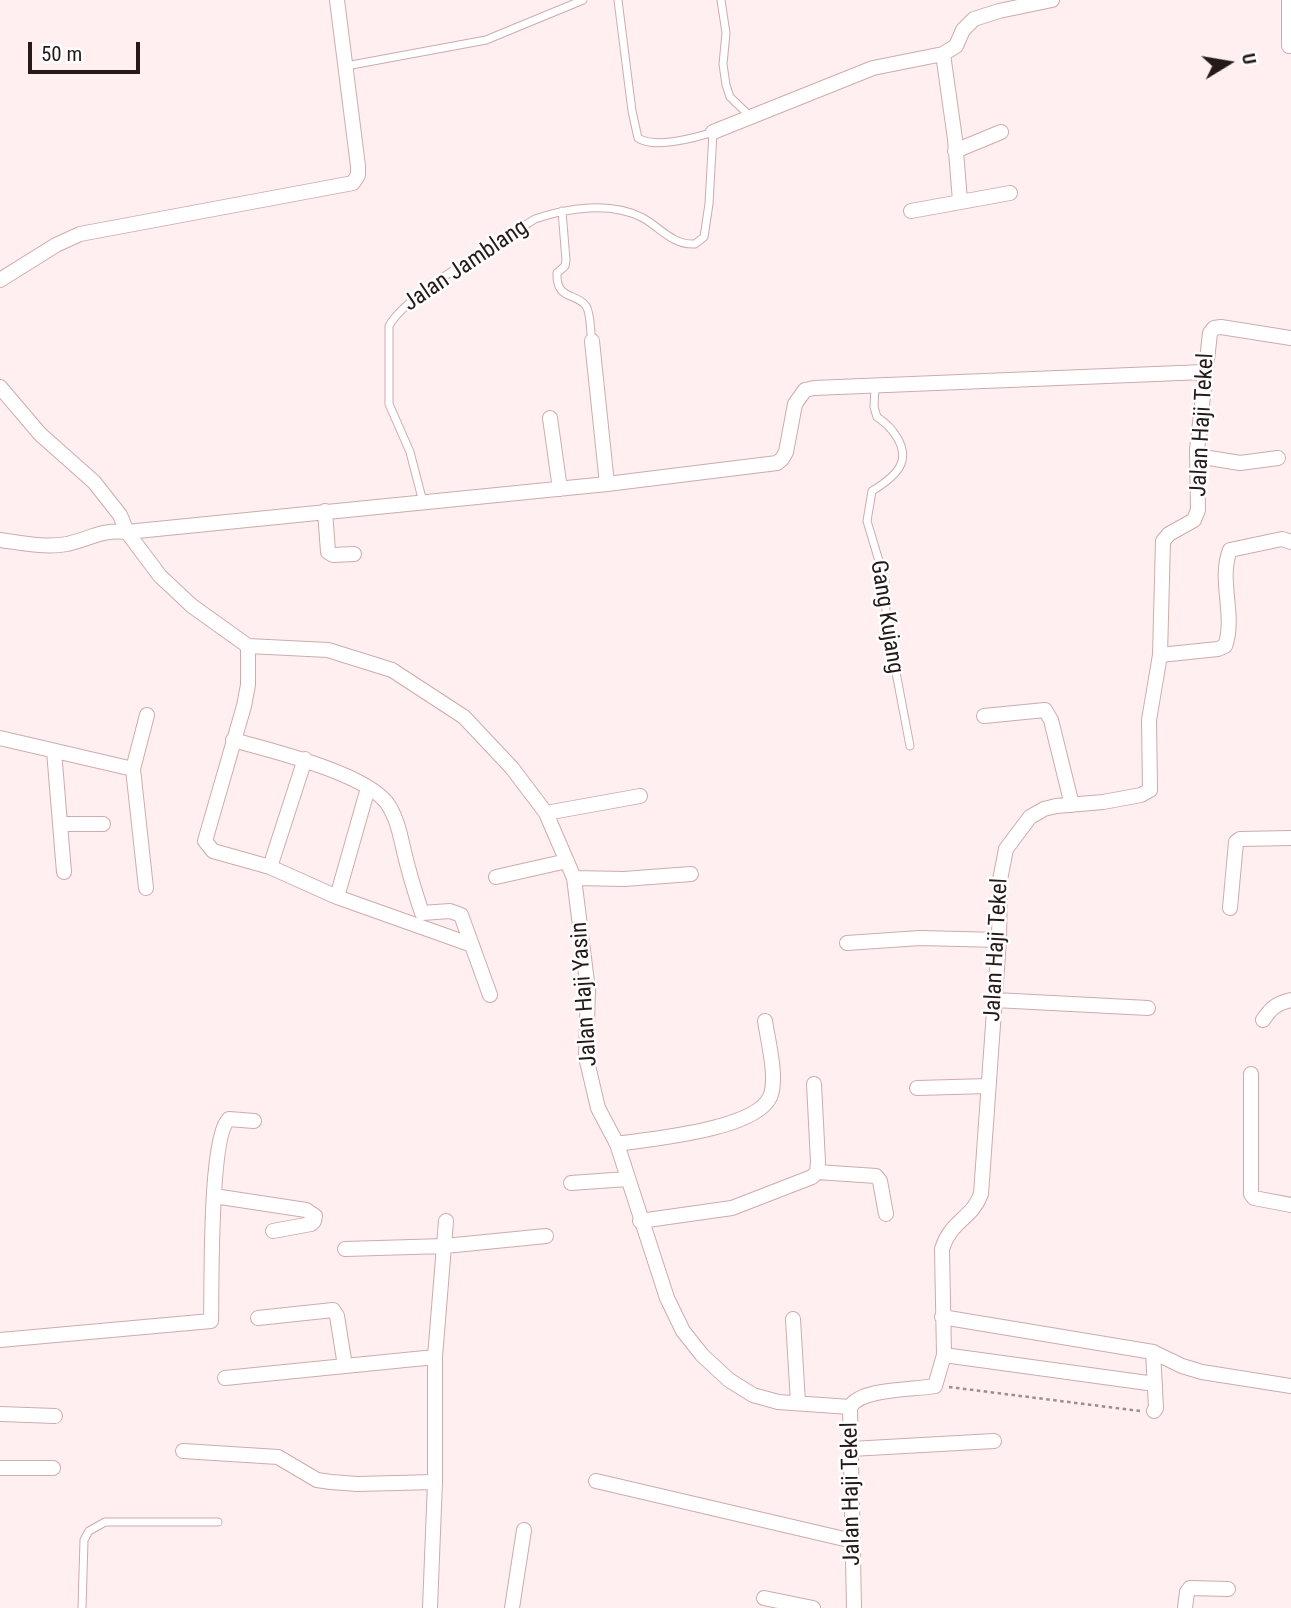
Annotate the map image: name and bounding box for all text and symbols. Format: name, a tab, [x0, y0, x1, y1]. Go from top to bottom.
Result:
scale bar	[32, 28, 144, 72]
north arrow	[1193, 28, 1263, 98]
text: 50 m	[41, 42, 82, 66]
text: U	[1237, 51, 1261, 66]
street label: Jalan Jamblang	[398, 214, 534, 318]
street label: Jalan Haji Tekel	[1185, 353, 1221, 497]
street label: Gang Kujang	[863, 558, 909, 676]
street label: Jalan Haji Tekel	[979, 878, 1015, 1022]
street label: Jalan Haji Yasin	[566, 921, 604, 1067]
street label: Jalan Haji Tekel	[837, 1422, 867, 1566]

